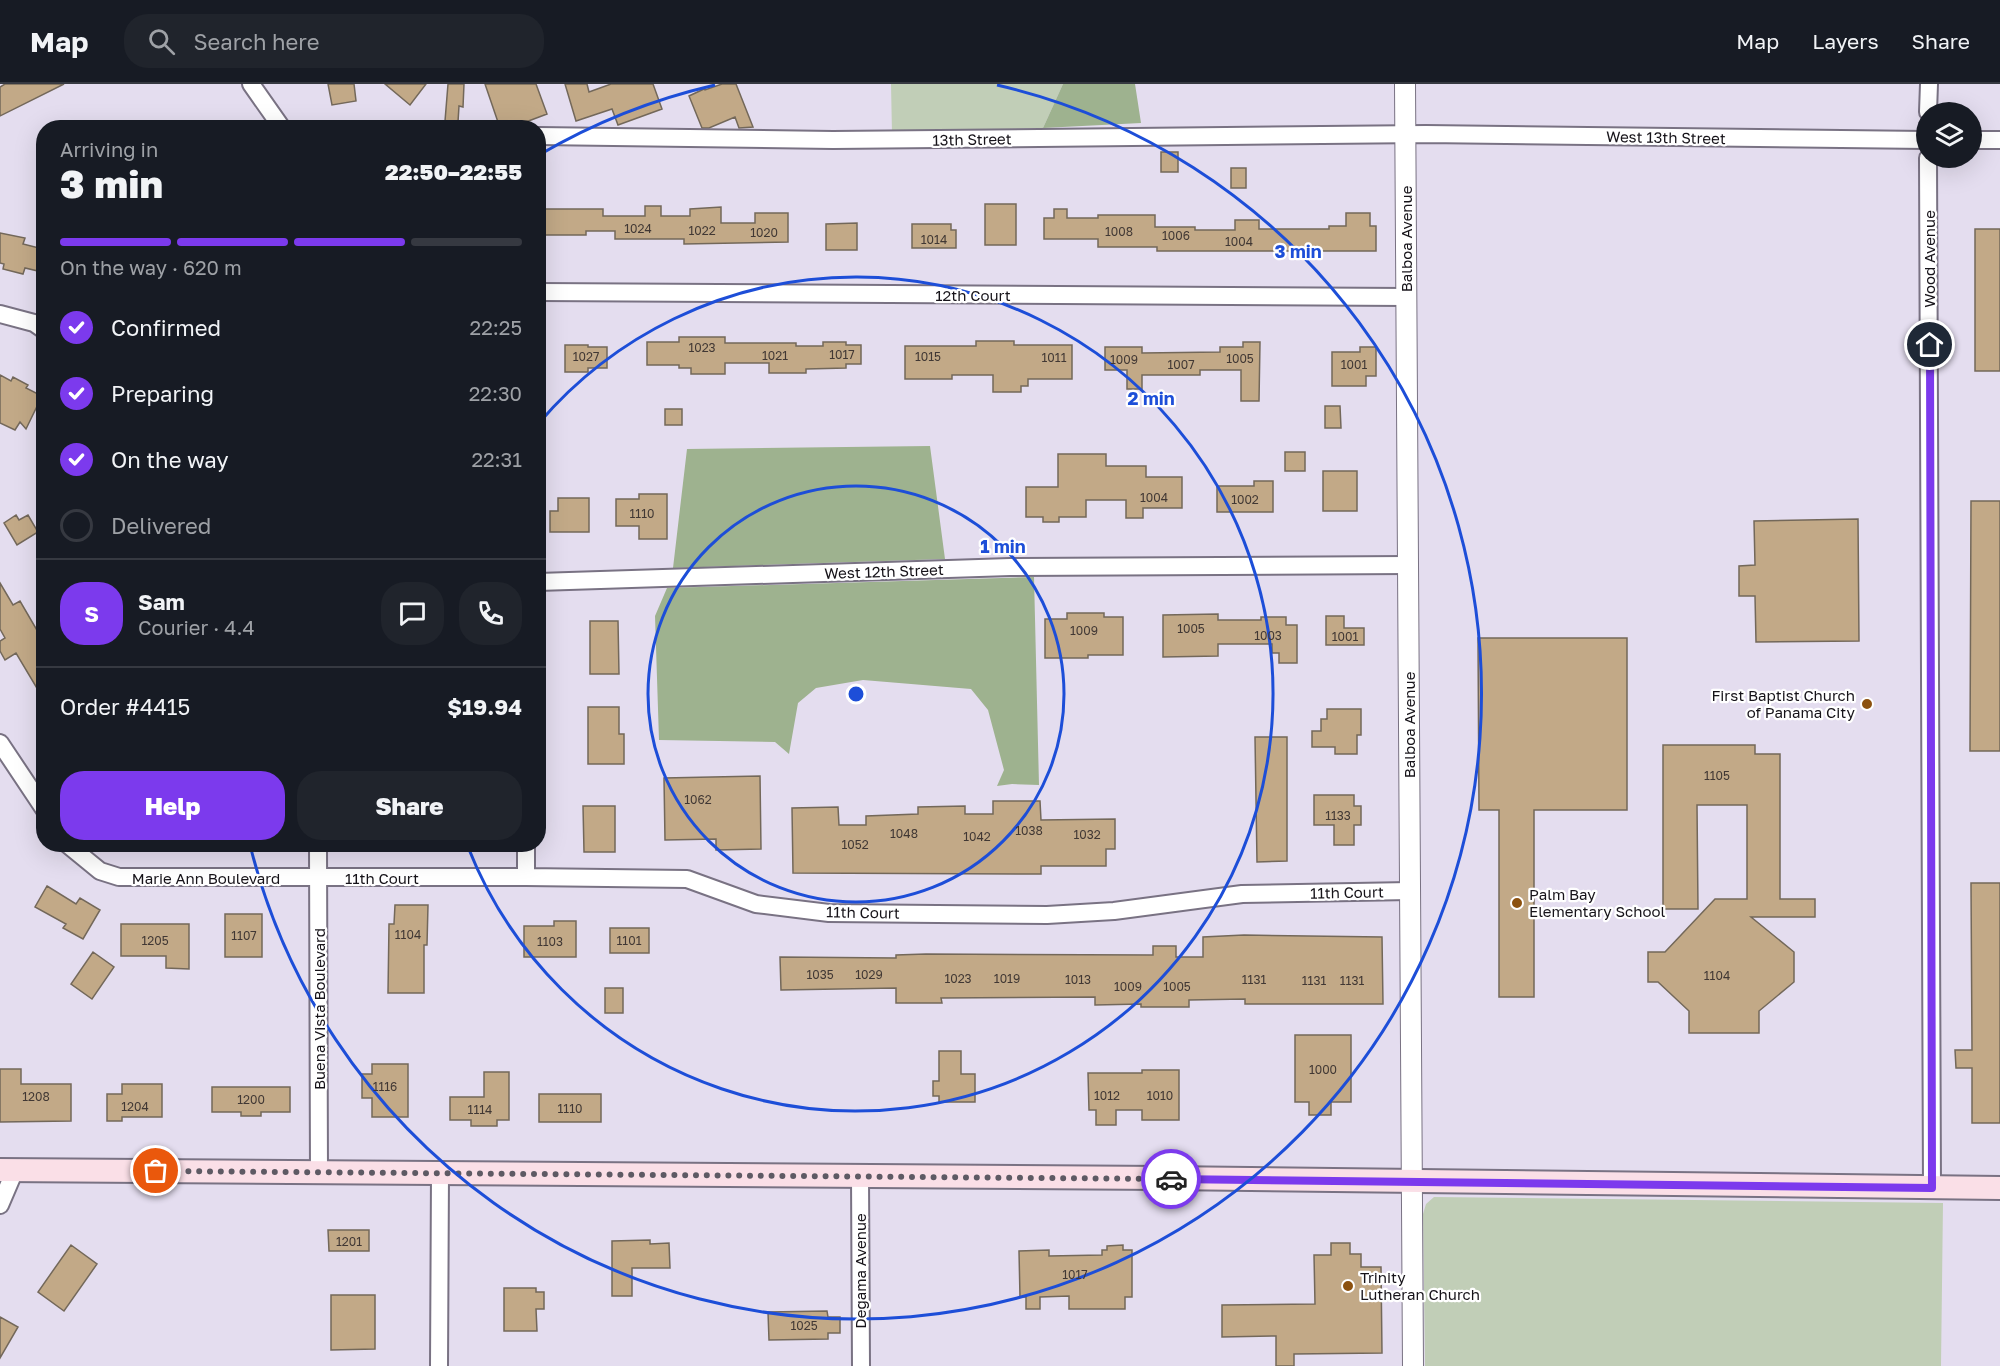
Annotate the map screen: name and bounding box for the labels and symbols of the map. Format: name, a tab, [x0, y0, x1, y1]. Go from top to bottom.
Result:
street label: West 13th Street	[1606, 127, 1726, 147]
street label: 13th Street	[932, 129, 1012, 149]
street label: Balboa Avenue	[1397, 185, 1415, 292]
street label: Wood Avenue	[1920, 210, 1938, 308]
house number: 1024	[624, 221, 652, 236]
house number: 1022	[688, 223, 716, 238]
house number: 1008	[1105, 224, 1133, 239]
house number: 1020	[750, 225, 778, 240]
house number: 1006	[1162, 228, 1190, 243]
house number: 1014	[921, 232, 947, 247]
house number: 1004	[1225, 234, 1253, 249]
text: 3 min	[1274, 240, 1322, 262]
street label: 12th Court	[935, 286, 1011, 304]
pin	[1904, 319, 1955, 370]
house number: 1023	[688, 340, 716, 355]
house number: 1017	[829, 347, 855, 362]
house number: 1021	[762, 348, 788, 363]
house number: 1027	[573, 349, 599, 364]
house number: 1015	[915, 349, 941, 364]
house number: 1011	[1042, 350, 1067, 365]
house number: 1005	[1226, 351, 1254, 366]
house number: 1009	[1110, 352, 1138, 367]
house number: 1007	[1167, 357, 1195, 372]
house number: 1001	[1341, 357, 1367, 372]
text: 2 min	[1127, 387, 1175, 409]
house number: 1004	[1140, 490, 1168, 505]
house number: 1002	[1231, 492, 1259, 507]
house number: 1110	[630, 506, 654, 521]
text: 1 min	[980, 535, 1026, 557]
street label: West 12th Street	[824, 560, 944, 582]
house number: 1005	[1177, 621, 1205, 636]
house number: 1009	[1070, 623, 1098, 638]
house number: 1003	[1254, 628, 1282, 643]
house number: 1001	[1332, 629, 1358, 644]
street label: Balboa Avenue	[1400, 671, 1418, 778]
centre of rings	[846, 684, 866, 704]
place label: First Baptist Church of Panama City	[1711, 686, 1856, 721]
marker: First Baptist Church of Panama City	[1860, 697, 1874, 711]
house number: 1105	[1704, 768, 1730, 783]
house number: 1062	[684, 792, 712, 807]
house number: 1133	[1325, 808, 1351, 823]
house number: 1038	[1015, 823, 1043, 838]
house number: 1048	[890, 826, 918, 841]
house number: 1032	[1073, 827, 1101, 842]
house number: 1042	[963, 829, 991, 844]
house number: 1052	[841, 837, 869, 852]
street label: Marie Ann Boulevard	[132, 869, 280, 887]
street label: 11th Court	[345, 869, 419, 887]
street label: 11th Court	[1310, 882, 1384, 902]
place label: Palm Bay Elementary School	[1529, 885, 1665, 920]
marker: Palm Bay Elementary School	[1510, 896, 1524, 910]
street label: 11th Court	[826, 902, 900, 922]
house number: 1104	[395, 927, 421, 942]
house number: 1107	[231, 928, 257, 943]
street label: Buena Vista Boulevard	[310, 928, 328, 1090]
house number: 1205	[141, 933, 169, 948]
house number: 1101	[617, 933, 642, 948]
house number: 1103	[537, 934, 563, 949]
house number: 1035	[806, 967, 834, 982]
house number: 1029	[855, 967, 883, 982]
house number: 1104	[1704, 968, 1730, 983]
house number: 1023	[944, 971, 972, 986]
house number: 1019	[994, 971, 1020, 986]
house number: 1013	[1065, 972, 1091, 987]
house number: 1131	[1242, 972, 1266, 987]
house number: 1131	[1302, 973, 1326, 988]
house number: 1131	[1340, 973, 1364, 988]
house number: 1009	[1114, 979, 1142, 994]
house number: 1005	[1163, 979, 1191, 994]
house number: 1000	[1309, 1062, 1337, 1077]
house number: 1116	[373, 1079, 397, 1094]
house number: 1012	[1094, 1088, 1120, 1103]
house number: 1010	[1147, 1088, 1173, 1103]
house number: 1208	[22, 1089, 50, 1104]
house number: 1200	[237, 1092, 265, 1107]
house number: 1204	[121, 1099, 149, 1114]
house number: 1110	[558, 1101, 582, 1116]
house number: 1114	[468, 1102, 492, 1117]
pin	[130, 1145, 181, 1196]
courier	[1141, 1149, 1201, 1209]
street label: Degama Avenue	[851, 1213, 869, 1329]
house number: 1201	[336, 1234, 362, 1249]
house number: 1017	[1062, 1267, 1088, 1282]
place label: Trinity Lutheran Church	[1360, 1268, 1480, 1303]
marker: Trinity Lutheran Church	[1341, 1279, 1355, 1293]
house number: 1025	[790, 1318, 818, 1333]

